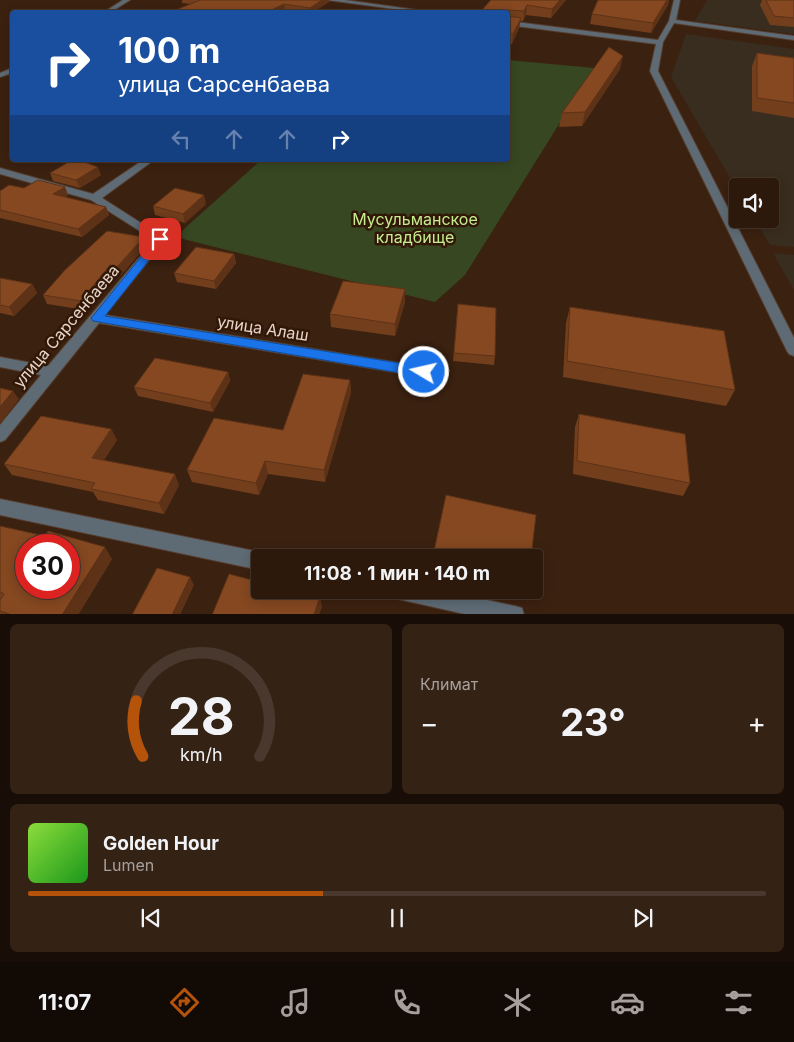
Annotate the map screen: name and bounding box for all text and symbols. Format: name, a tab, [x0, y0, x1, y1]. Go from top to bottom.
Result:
text: 100 m	[118, 29, 221, 71]
icon: right	[35, 30, 100, 95]
text: улица Сарсенбаева	[118, 71, 330, 97]
icon: left	[167, 125, 195, 153]
icon: ahead	[220, 125, 248, 153]
icon: ahead	[273, 125, 301, 153]
icon: right	[326, 125, 354, 153]
map controls	[729, 178, 779, 228]
button: sound	[729, 178, 779, 228]
park label: Мусульманское кладбище	[352, 209, 478, 247]
pin	[139, 218, 181, 260]
icon: arrive	[146, 225, 174, 253]
street label: улица Сарсенбаева	[9, 261, 123, 391]
street label: улица Алаш	[216, 311, 310, 345]
position arrow	[397, 345, 449, 397]
speed limit sign: 30	[15, 534, 80, 599]
text: 11:08 · 1 мин · 140 m	[304, 562, 490, 585]
text: Климат	[420, 674, 478, 694]
text: 28	[168, 685, 234, 748]
text: 23°	[560, 699, 626, 745]
text: −	[420, 706, 439, 740]
text: +	[747, 706, 766, 740]
text: km/h	[180, 744, 222, 765]
text: Golden Hour	[103, 832, 219, 855]
text: Lumen	[103, 855, 154, 875]
icon: previous	[137, 904, 165, 932]
icon: pause	[383, 904, 411, 932]
icon: next	[629, 904, 657, 932]
icon: directions	[167, 985, 202, 1020]
icon: music	[278, 985, 313, 1020]
icon: phone	[389, 985, 424, 1020]
icon: climate	[500, 985, 535, 1020]
icon: car	[610, 985, 645, 1020]
icon: filters	[721, 985, 756, 1020]
text: 11:07	[38, 989, 91, 1015]

